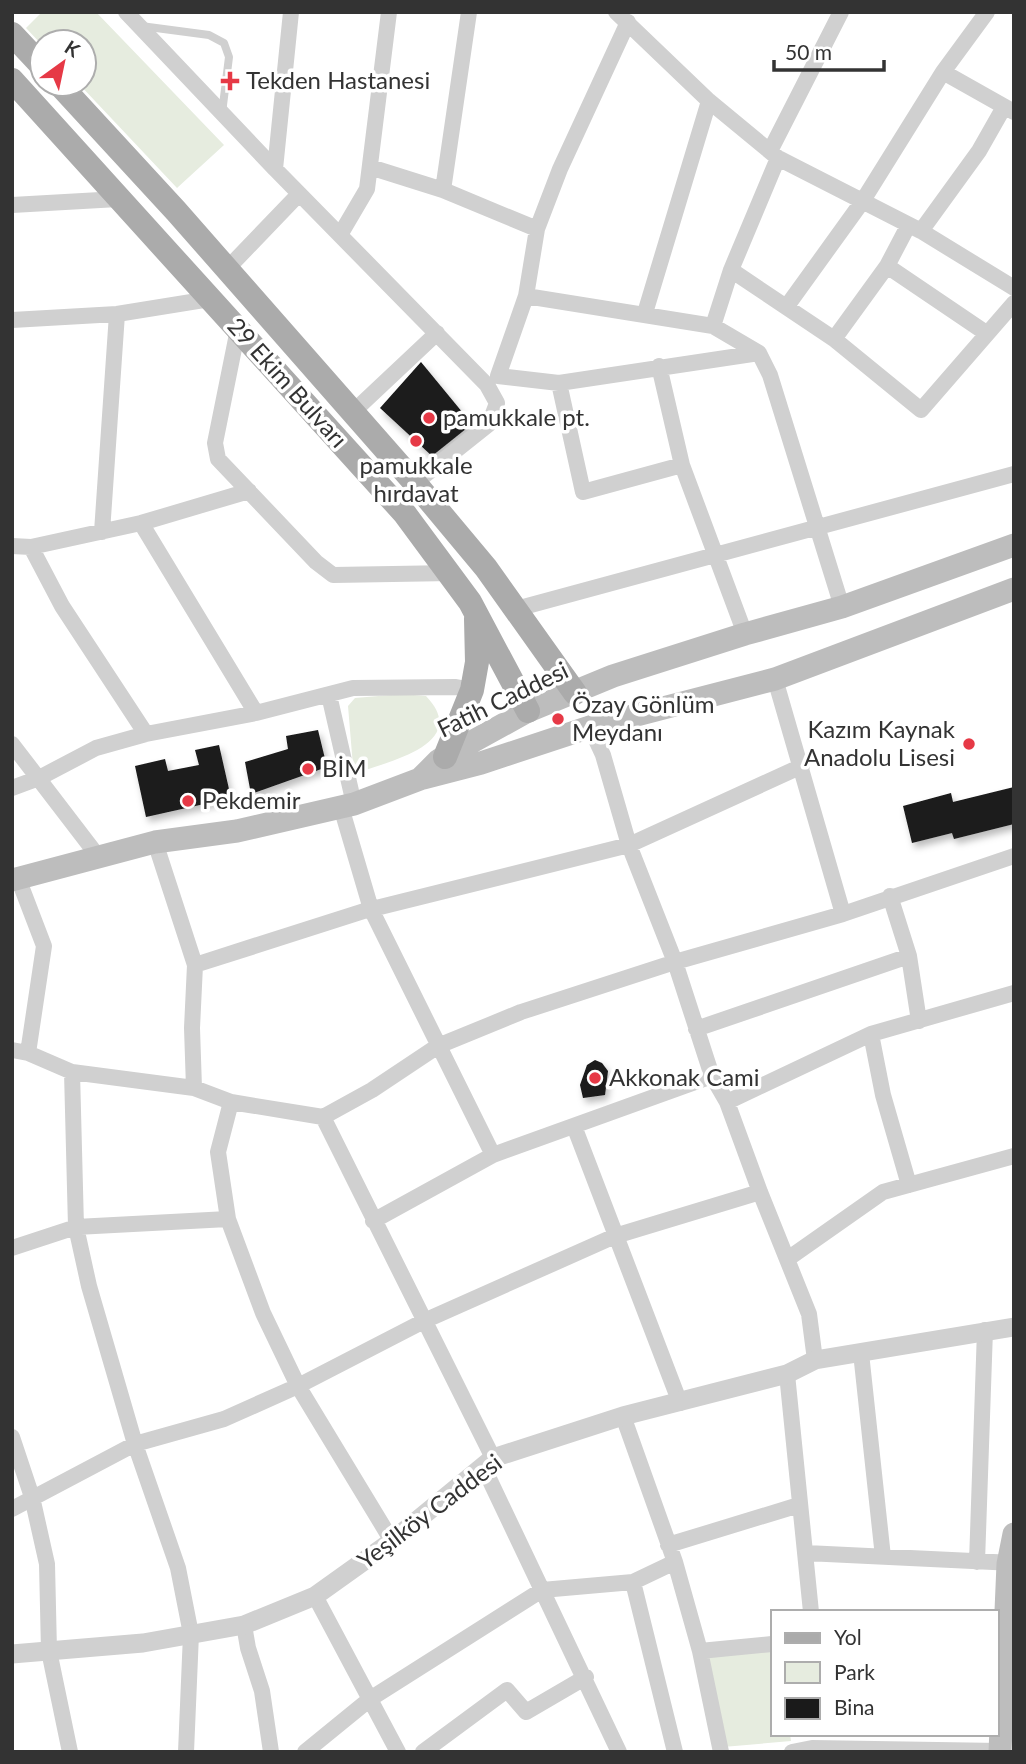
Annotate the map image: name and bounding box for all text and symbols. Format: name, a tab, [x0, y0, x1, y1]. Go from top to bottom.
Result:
north arrow	[28, 28, 98, 98]
scale bar	[774, 28, 884, 72]
text: K	[61, 35, 85, 62]
text: 50 m	[785, 39, 832, 64]
place label: Tekden Hastanesi	[246, 65, 430, 94]
marker: Tekden Hastanesi	[220, 71, 240, 91]
street label: 29 Ekim Bulvarı	[222, 311, 354, 453]
place label: pamukkale pt.	[443, 402, 590, 431]
marker: pamukkale pt.	[421, 410, 437, 426]
marker: pamukkale hırdavat	[408, 433, 424, 449]
place label: pamukkale hırdavat	[359, 450, 473, 507]
street label: Fatih Caddesi	[432, 655, 572, 743]
place label: Özay Gönlüm Meydanı	[572, 689, 715, 746]
marker: Özay Gönlüm Meydanı	[550, 711, 566, 727]
place label: Kazım Kaynak Anadolu Lisesi	[804, 714, 956, 771]
marker: Kazım Kaynak Anadolu Lisesi	[961, 736, 977, 752]
place label: BİM	[322, 753, 367, 782]
marker: BİM	[300, 761, 316, 777]
place label: Pekdemir	[202, 785, 301, 814]
marker: Pekdemir	[180, 793, 196, 809]
place label: Akkonak Cami	[609, 1062, 760, 1091]
marker: Akkonak Cami	[587, 1070, 603, 1086]
street label: Yeşilköy Caddesi	[351, 1447, 507, 1574]
legend	[771, 1610, 998, 1736]
text: Yol	[834, 1624, 862, 1649]
text: Park	[834, 1659, 875, 1684]
text: Bina	[834, 1694, 875, 1719]

